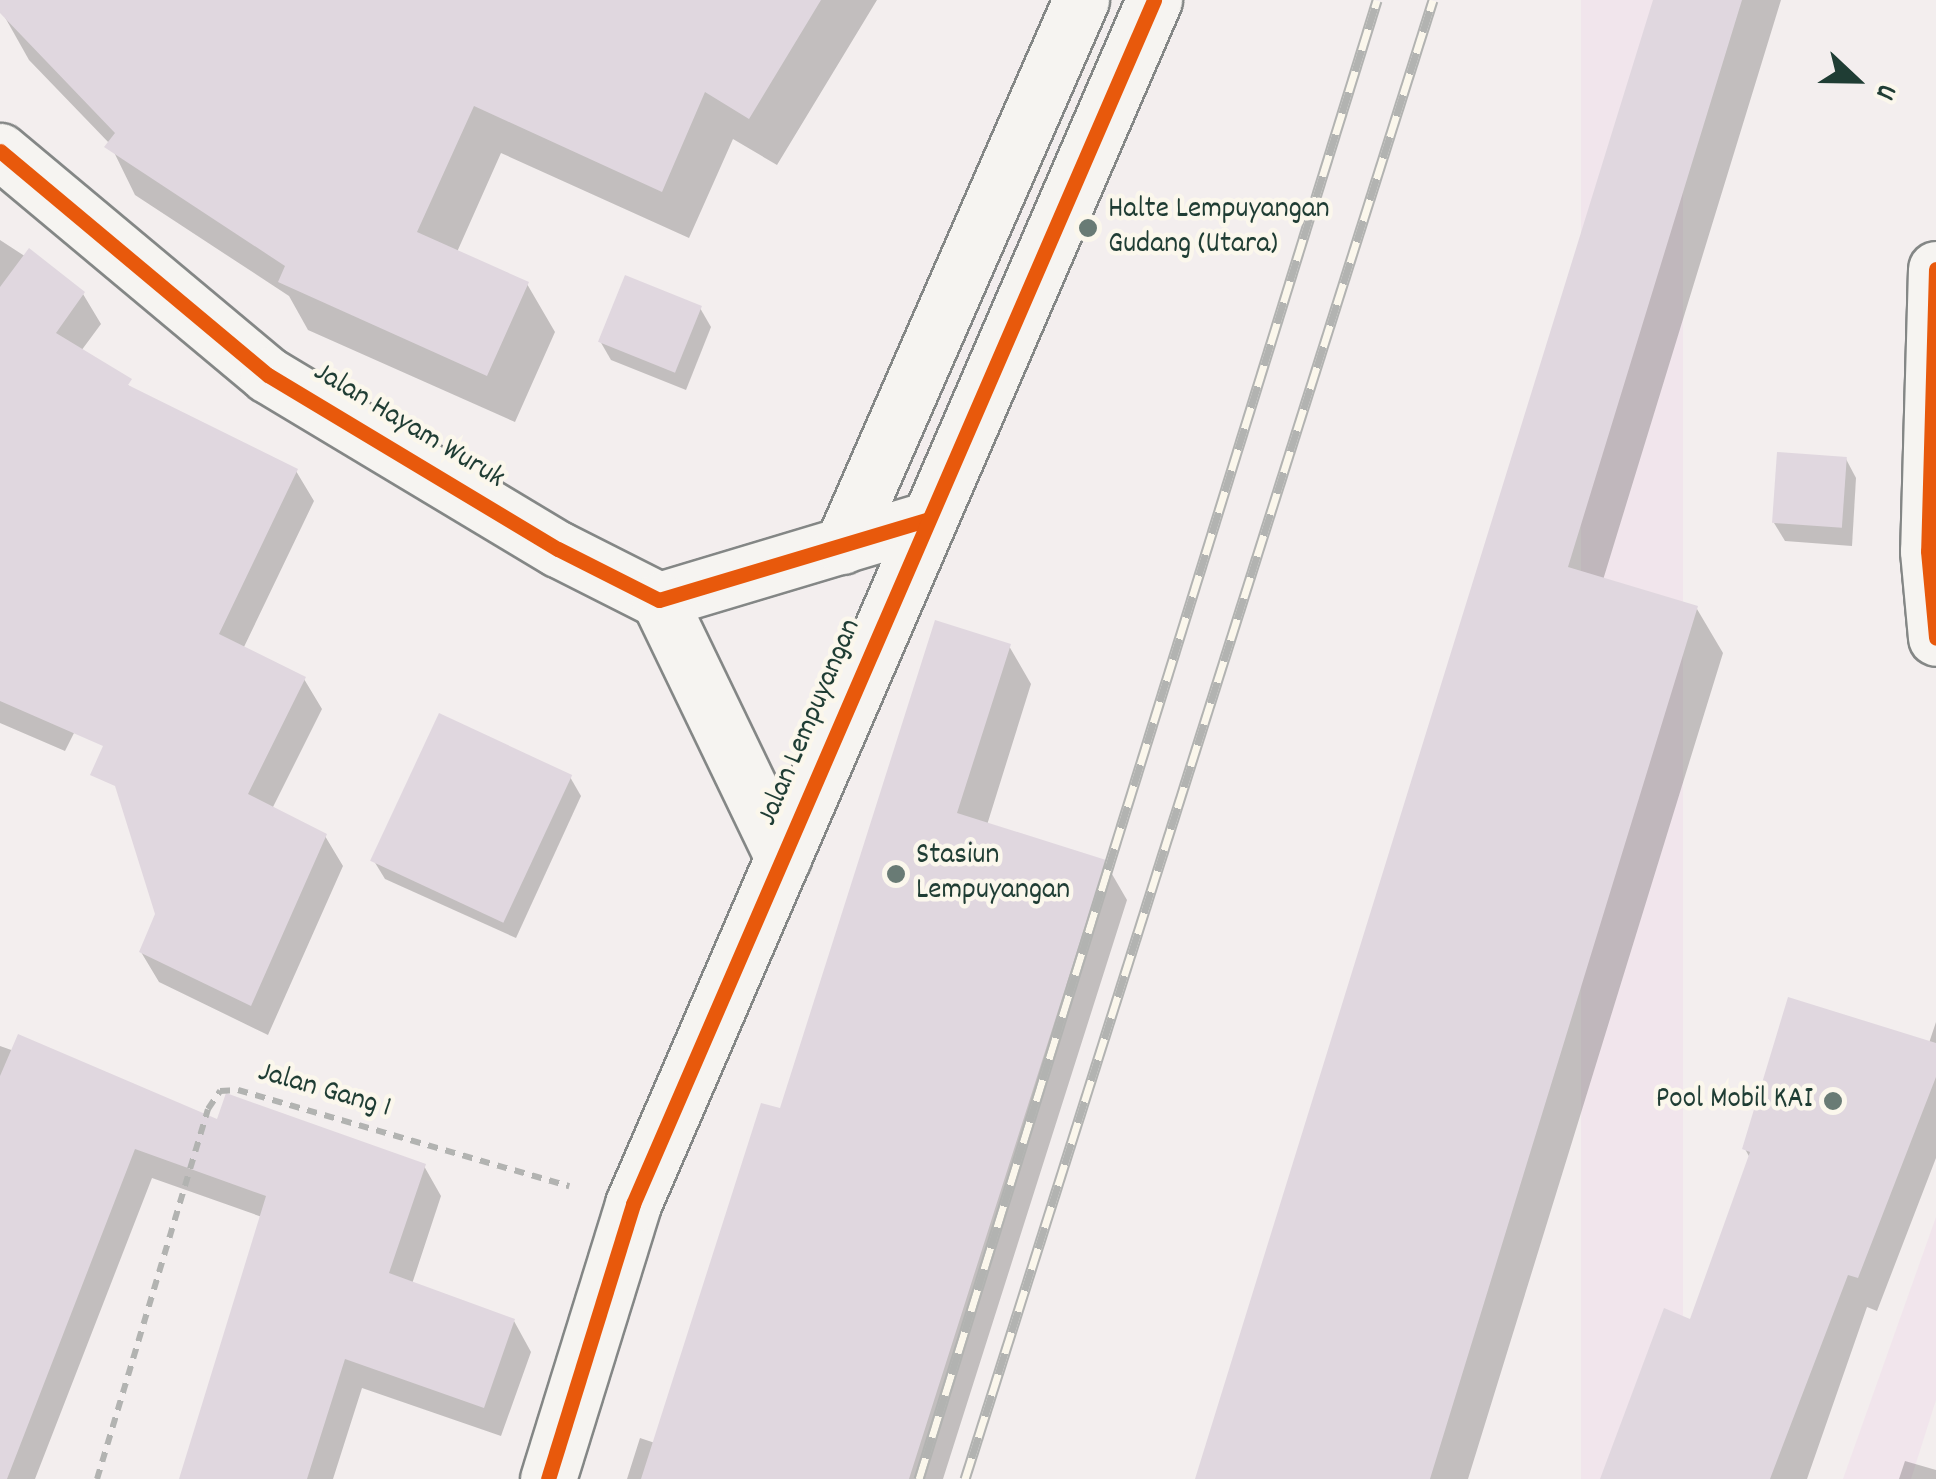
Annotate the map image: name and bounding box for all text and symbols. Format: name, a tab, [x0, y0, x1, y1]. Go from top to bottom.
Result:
north arrow	[1806, 30, 1906, 130]
text: U	[1863, 77, 1905, 105]
place label: Halte Lempuyangan Gudang (Utara)	[1108, 193, 1330, 264]
marker: Halte Lempuyangan Gudang (Utara)	[1077, 217, 1099, 239]
street label: Jalan Hayam Wuruk	[306, 356, 510, 498]
street label: Jalan Lempuyangan	[751, 614, 871, 832]
place label: Stasiun Lempuyangan	[916, 839, 1070, 910]
marker: Stasiun Lempuyangan	[885, 863, 907, 885]
street label: Jalan Gang 1	[253, 1056, 395, 1128]
place label: Pool Mobil KAI	[1656, 1083, 1813, 1119]
marker: Pool Mobil KAI	[1822, 1090, 1844, 1112]

